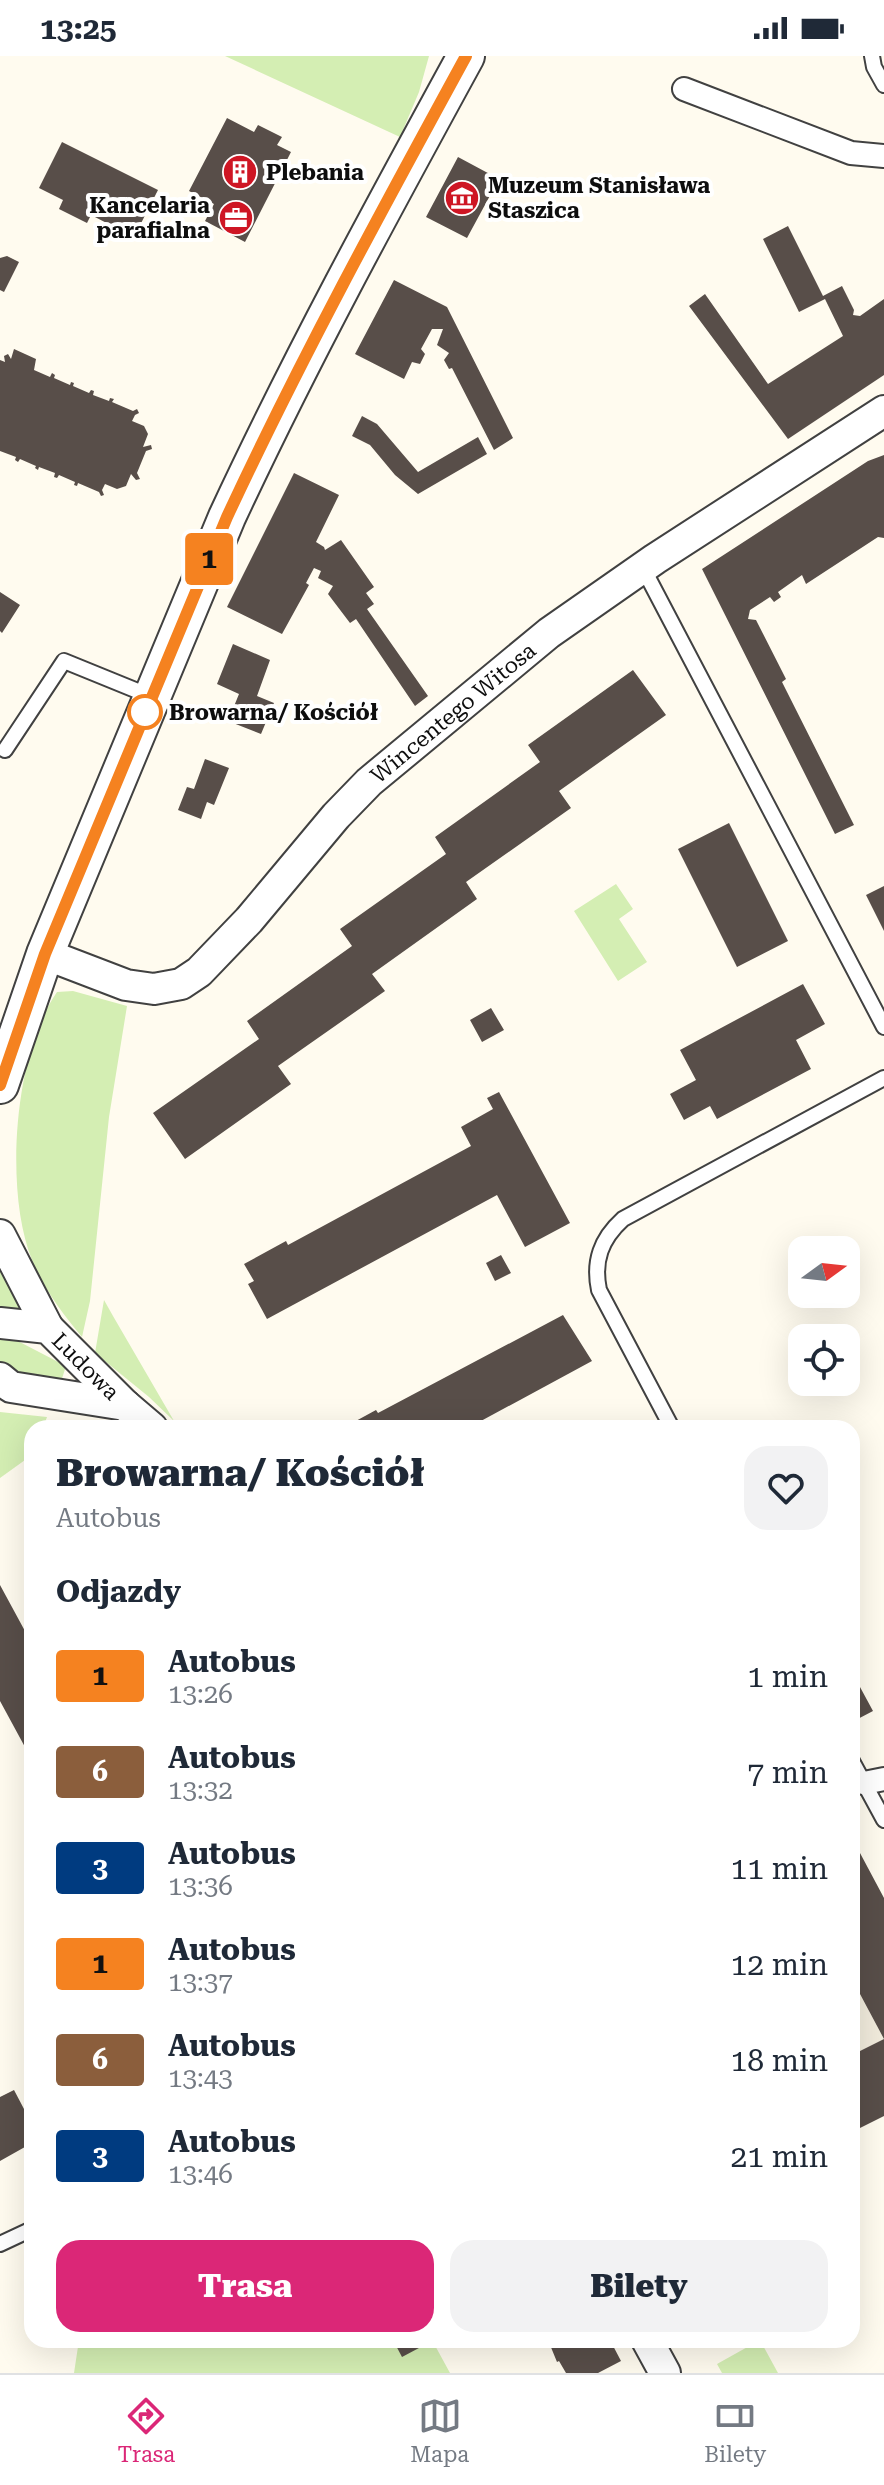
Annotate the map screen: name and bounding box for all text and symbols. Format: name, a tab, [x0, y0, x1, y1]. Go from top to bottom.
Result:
text: 13:25	[40, 11, 117, 46]
building icon: Plebania	[221, 153, 259, 191]
place label: Plebania	[266, 160, 364, 185]
place label: Muzeum Stanisława Staszica	[488, 173, 710, 223]
museum icon: Muzeum Stanisława Staszica	[443, 179, 481, 217]
place label: Kancelaria parafialna	[89, 193, 210, 243]
office icon: Kancelaria parafialna	[217, 199, 255, 237]
line badge: 1	[183, 533, 235, 585]
text: 1	[201, 542, 217, 575]
street label: Wincentego Witosa	[366, 638, 541, 788]
marker: Browarna/ Kościół	[128, 695, 162, 729]
place label: Browarna/ Kościół	[169, 700, 378, 725]
north arrow	[788, 1236, 860, 1308]
map controls	[788, 1236, 860, 1396]
button: locate	[788, 1324, 860, 1396]
street label: Ludowa	[47, 1328, 124, 1405]
button: heart	[744, 1446, 828, 1530]
text: Browarna/ Kościół	[56, 1451, 424, 1495]
text: Autobus	[56, 1503, 161, 1533]
text: Odjazdy	[56, 1574, 181, 1609]
text: Autobus	[168, 1644, 296, 1679]
text: 1	[92, 1659, 108, 1692]
text: 1 min	[747, 1659, 828, 1694]
text: 13:26	[168, 1679, 233, 1709]
text: Autobus	[168, 1740, 296, 1775]
text: 6	[92, 1755, 108, 1788]
text: 7 min	[747, 1755, 828, 1790]
text: 13:32	[168, 1775, 233, 1805]
text: Autobus	[168, 1836, 296, 1871]
text: 3	[92, 1851, 108, 1884]
text: 11 min	[731, 1851, 828, 1886]
text: 13:36	[168, 1871, 233, 1901]
text: Autobus	[168, 1932, 296, 1967]
text: 1	[92, 1947, 108, 1980]
text: 12 min	[731, 1947, 828, 1982]
text: 13:37	[168, 1967, 233, 1997]
text: Autobus	[168, 2028, 296, 2063]
text: 6	[92, 2043, 108, 2076]
text: 18 min	[731, 2043, 828, 2078]
text: 13:43	[168, 2063, 233, 2093]
text: Autobus	[168, 2124, 296, 2159]
text: 3	[92, 2139, 108, 2172]
text: 21 min	[731, 2139, 828, 2174]
text: 13:46	[168, 2159, 233, 2189]
button: Trasa	[56, 2240, 434, 2332]
button: Bilety	[450, 2240, 828, 2332]
tab: Trasa	[118, 2394, 175, 2467]
tab: Mapa	[410, 2394, 469, 2467]
tab: Bilety	[704, 2394, 766, 2467]

